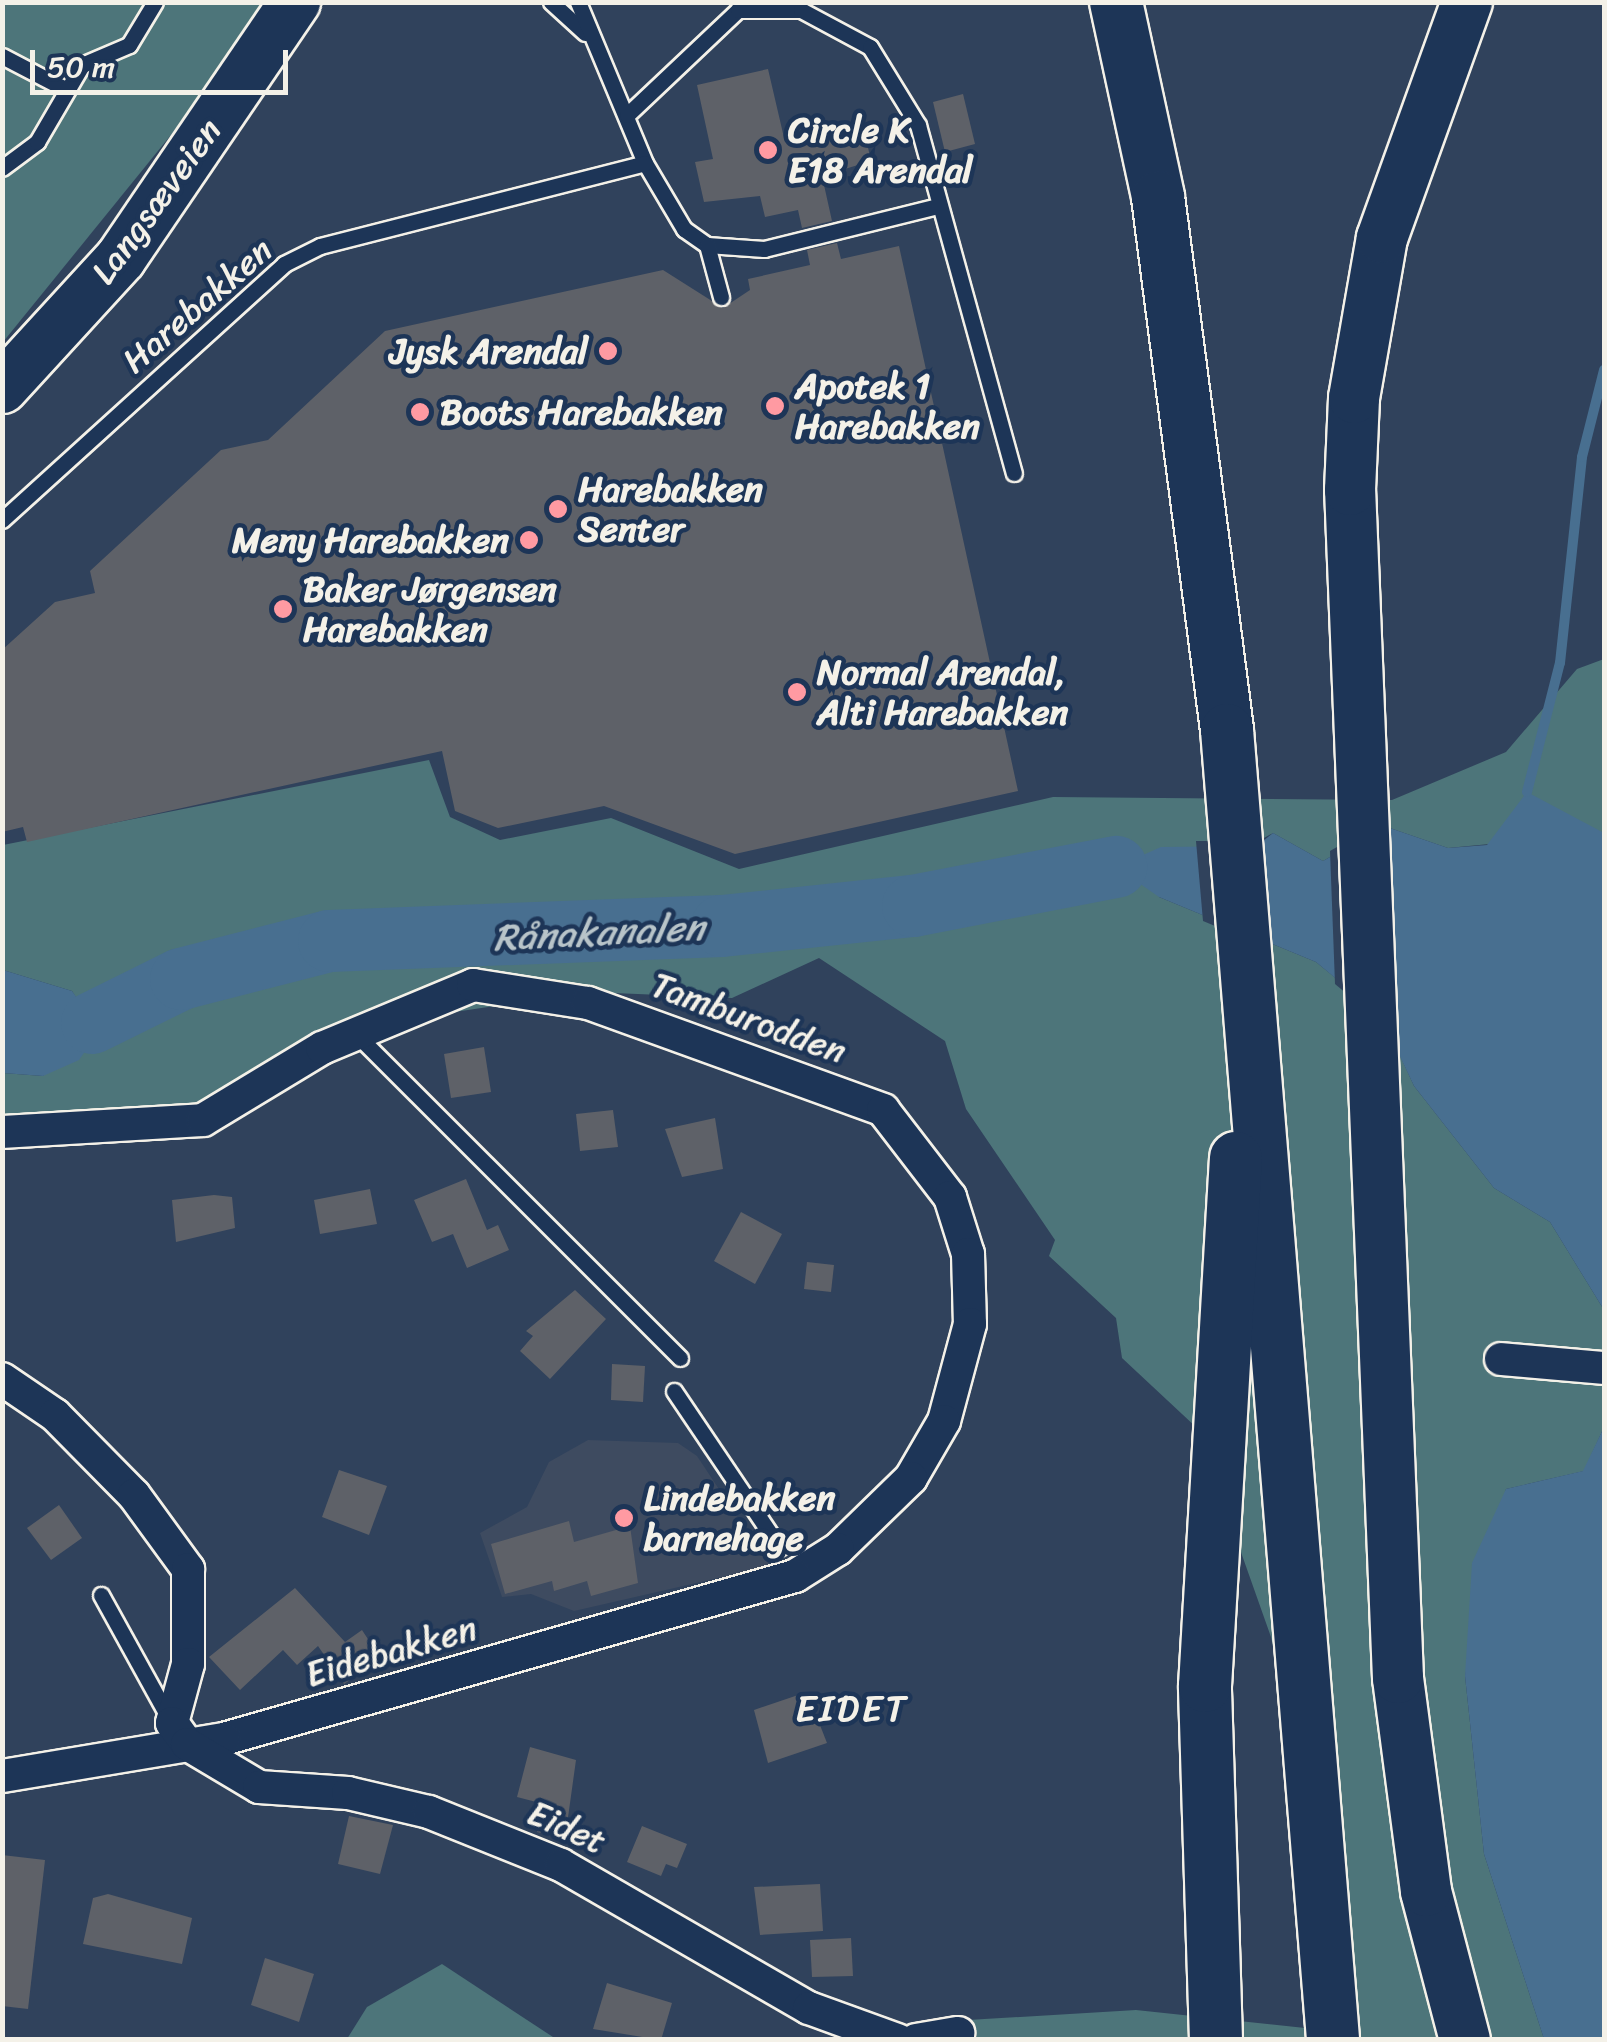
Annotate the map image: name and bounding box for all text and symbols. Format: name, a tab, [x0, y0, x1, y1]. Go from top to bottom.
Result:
scale bar	[35, 30, 292, 92]
text: 50 m	[47, 40, 115, 94]
place label: Circle K E18 Arendal	[788, 109, 973, 191]
street label: Langsæveien	[82, 110, 230, 292]
marker: Circle K E18 Arendal	[757, 139, 779, 161]
street label: Harebakken	[113, 228, 281, 382]
place label: Jysk Arendal	[389, 330, 588, 372]
marker: Jysk Arendal	[597, 340, 619, 362]
place label: Apotek 1 Harebakken	[795, 365, 980, 447]
place label: Boots Harebakken	[440, 391, 723, 433]
marker: Apotek 1 Harebakken	[764, 395, 786, 417]
marker: Boots Harebakken	[409, 401, 431, 423]
place label: Harebakken Senter	[578, 468, 763, 550]
marker: Harebakken Senter	[547, 498, 569, 520]
place label: Meny Harebakken	[231, 519, 509, 561]
marker: Meny Harebakken	[518, 529, 540, 551]
place label: Baker Jørgensen Harebakken	[303, 568, 559, 650]
marker: Baker Jørgensen Harebakken	[272, 598, 294, 620]
place label: Normal Arendal, Alti Harebakken	[817, 651, 1069, 733]
marker: Normal Arendal, Alti Harebakken	[786, 681, 808, 703]
water label: Rånakanalen	[492, 905, 706, 961]
street label: Tamburodden	[646, 963, 852, 1073]
place label: Lindebakken barnehage	[644, 1477, 836, 1559]
marker: Lindebakken barnehage	[613, 1507, 635, 1529]
street label: Eidebakken	[301, 1607, 481, 1695]
district label: EIDET	[797, 1686, 907, 1732]
street label: Eidet	[522, 1791, 612, 1863]

